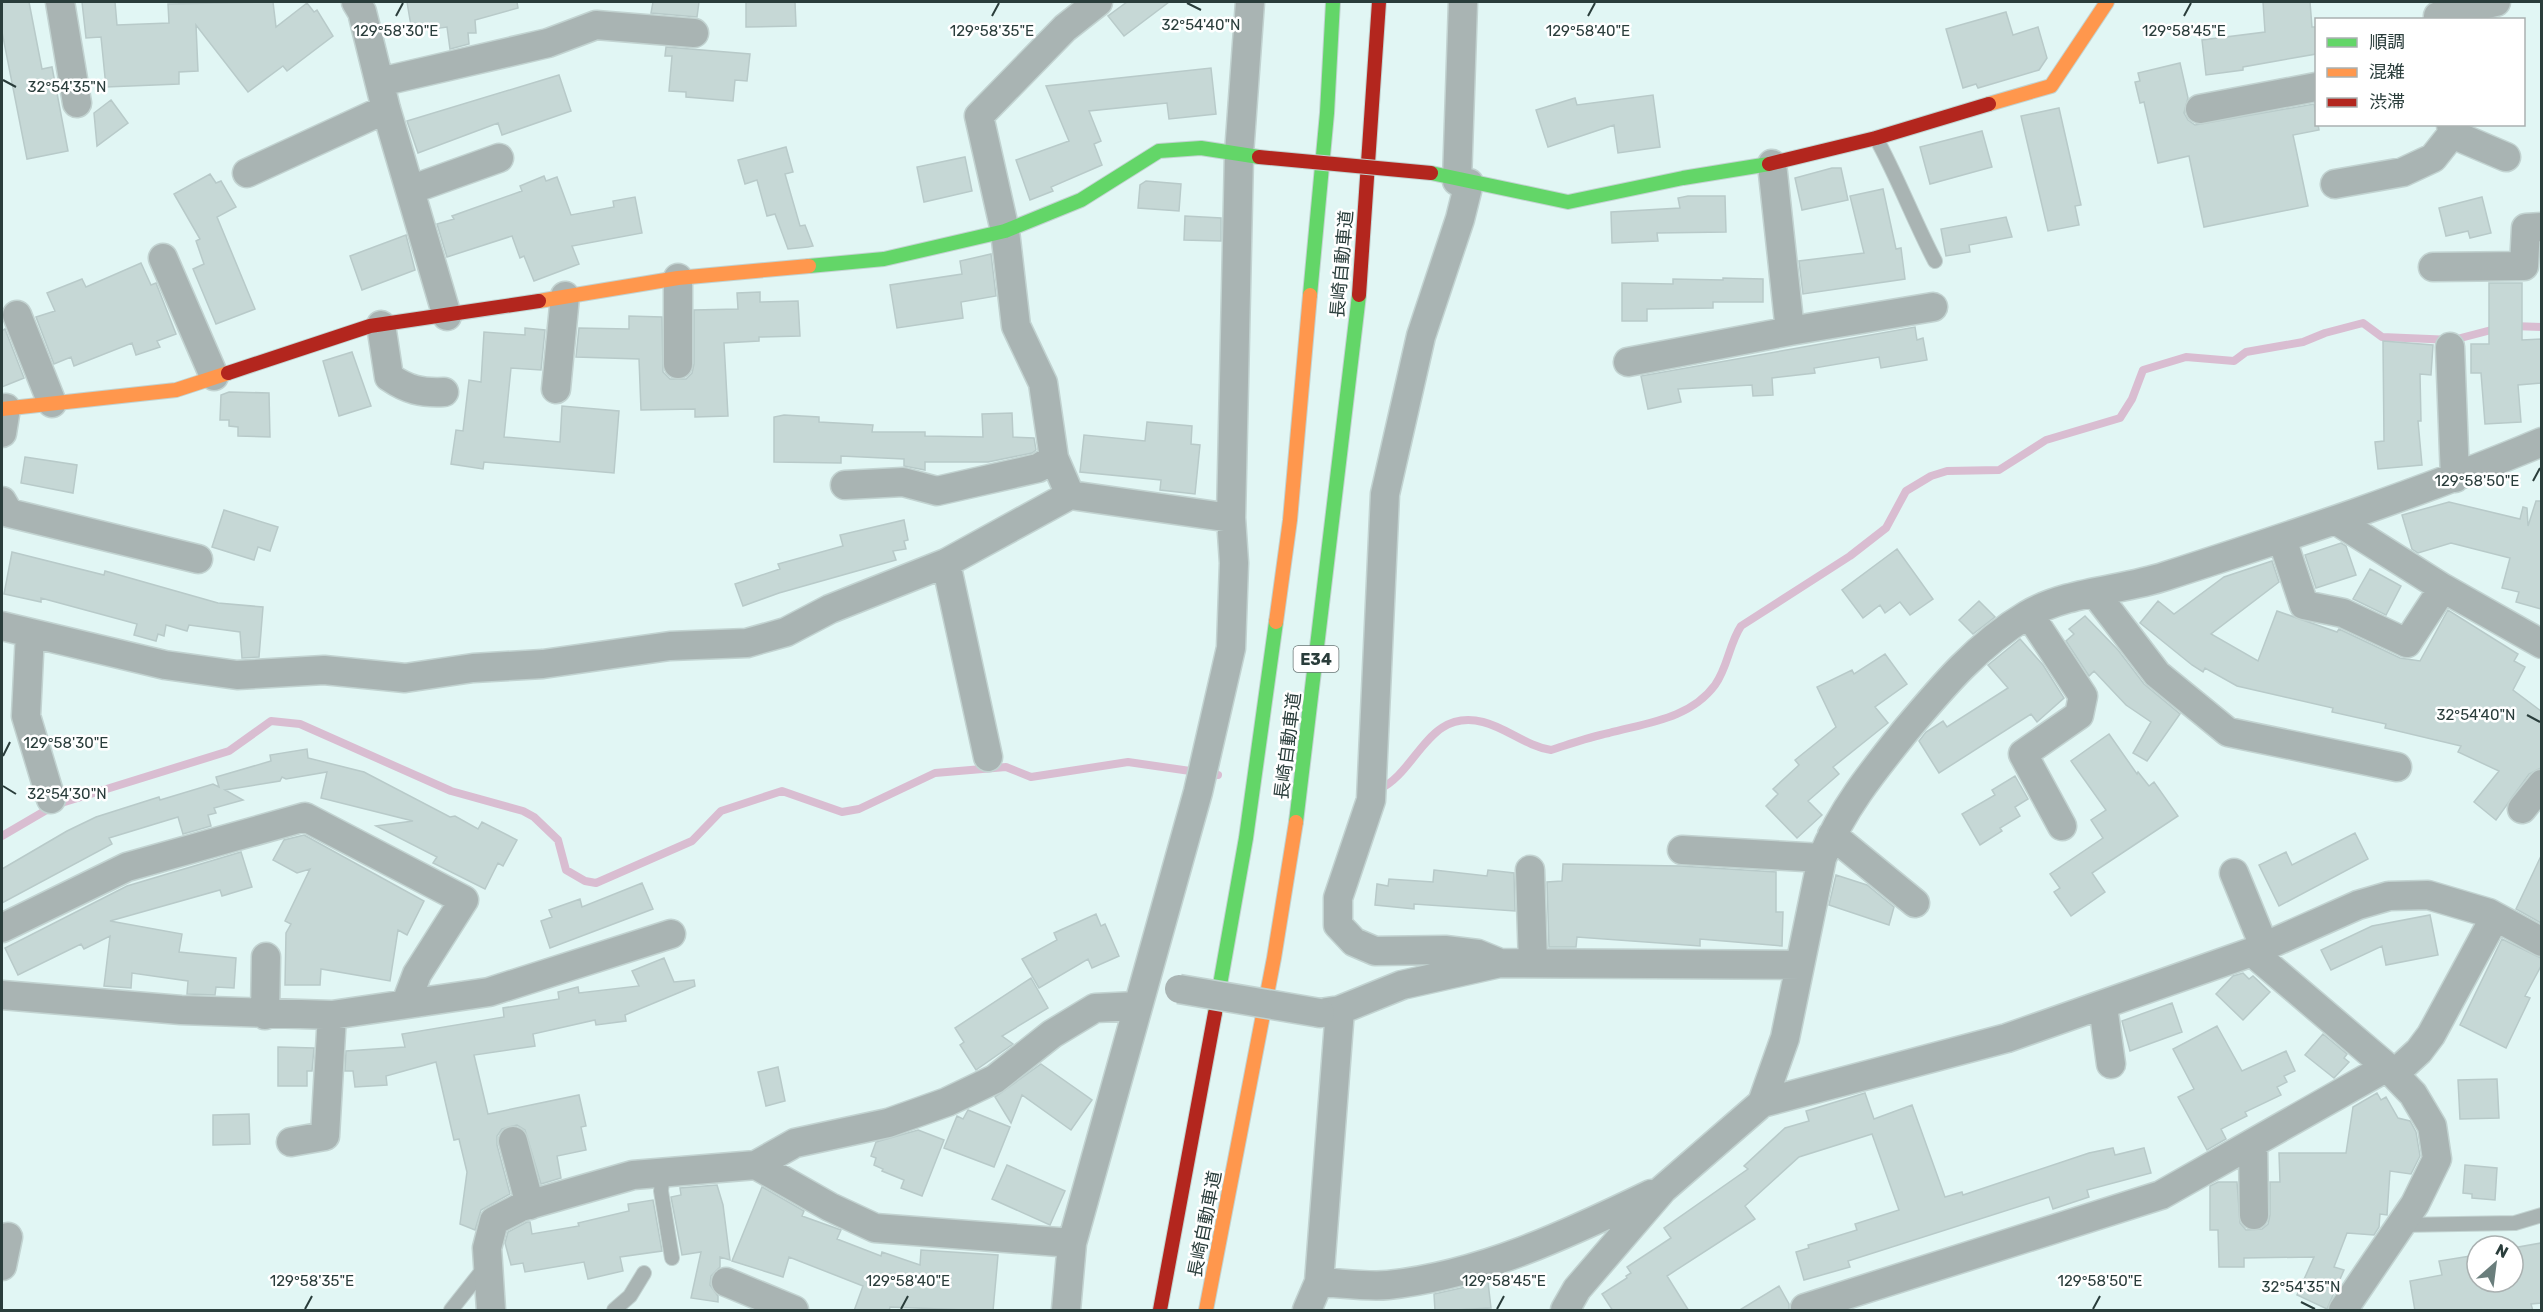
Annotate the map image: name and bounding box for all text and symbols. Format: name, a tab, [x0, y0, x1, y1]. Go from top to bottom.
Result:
text: 32°54'40"N	[1162, 16, 1240, 34]
legend	[2315, 18, 2525, 126]
text: 129°58'30"E	[354, 22, 438, 40]
text: 129°58'35"E	[950, 22, 1034, 40]
text: 129°58'40"E	[1546, 22, 1630, 40]
text: 129°58'45"E	[2142, 22, 2226, 40]
text: 順調	[2369, 31, 2405, 53]
text: 混雑	[2369, 61, 2405, 83]
text: 32°54'35"N	[28, 78, 106, 96]
text: 渋滞	[2369, 91, 2405, 113]
street label: 長崎自動車道	[1326, 209, 1358, 319]
text: 129°58'50"E	[2435, 472, 2519, 490]
road number: E34	[1294, 646, 1338, 672]
street label: 長崎自動車道	[1271, 691, 1305, 801]
text: 32°54'40"N	[2437, 706, 2515, 724]
text: 129°58'30"E	[24, 734, 108, 752]
text: 32°54'30"N	[27, 785, 107, 803]
street label: 長崎自動車道	[1184, 1169, 1226, 1279]
north arrow	[2465, 1234, 2525, 1294]
text: N	[2492, 1240, 2511, 1262]
text: 129°58'35"E	[270, 1272, 354, 1290]
text: 129°58'40"E	[866, 1272, 950, 1290]
text: 129°58'45"E	[1462, 1272, 1546, 1290]
text: 129°58'50"E	[2058, 1272, 2142, 1290]
text: 32°54'35"N	[2262, 1278, 2340, 1296]

